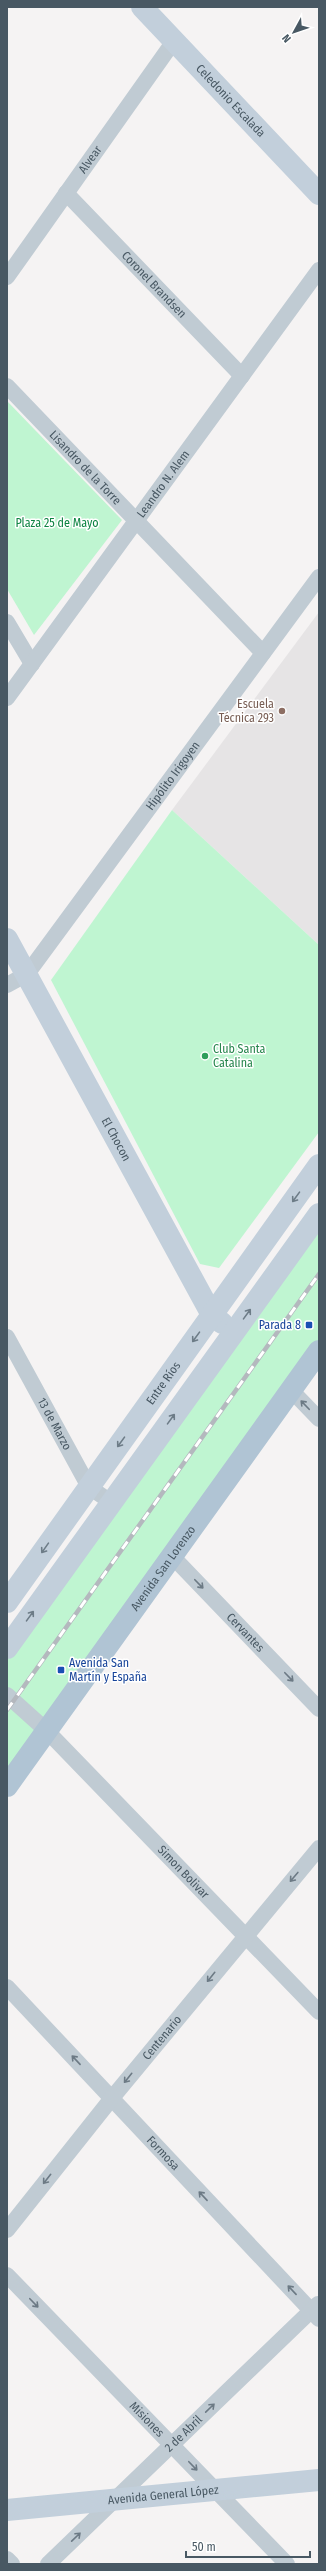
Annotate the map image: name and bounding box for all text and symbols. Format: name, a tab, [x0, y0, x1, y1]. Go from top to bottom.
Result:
north arrow	[274, 12, 314, 52]
text: N	[280, 31, 294, 45]
street label: Celedonio Escalada	[193, 61, 268, 140]
street label: Alvear	[76, 142, 105, 176]
street label: Coronel Brandsen	[119, 248, 189, 321]
street label: Lisandro de la Torre	[46, 428, 124, 508]
street label: Leandro N. Alem	[134, 447, 192, 520]
park label: Plaza 25 de Mayo	[15, 516, 99, 530]
place label: Escuela Técnica 293	[219, 697, 274, 725]
marker: Escuela Técnica 293	[277, 706, 287, 716]
street label: Hipólito Irigoyen	[143, 739, 203, 813]
place label: Club Santa Catalina	[213, 1042, 266, 1070]
marker: Club Santa Catalina	[200, 1051, 210, 1061]
street label: El Chocon	[99, 1115, 134, 1163]
one-way arrow	[292, 1191, 300, 1202]
one-way arrow	[243, 1309, 251, 1320]
place label: Parada 8	[259, 1318, 301, 1332]
marker: Parada 8	[304, 1320, 314, 1330]
one-way arrow	[192, 1331, 200, 1342]
street label: Entre Ríos	[143, 1359, 183, 1407]
street label: 13 de Marzo	[35, 1395, 74, 1453]
one-way arrow	[300, 1400, 310, 1410]
one-way arrow	[167, 1414, 175, 1425]
one-way arrow	[117, 1437, 125, 1448]
street label: Avenida San Lorenzo	[128, 1523, 198, 1614]
one-way arrow	[41, 1542, 49, 1553]
one-way arrow	[194, 1579, 204, 1589]
street label: Cervantes	[224, 1610, 267, 1655]
one-way arrow	[26, 1611, 34, 1622]
place label: Avenida San Martín y España	[69, 1656, 147, 1684]
marker: Avenida San Martín y España	[56, 1665, 66, 1675]
one-way arrow	[284, 1672, 293, 1682]
street label: Simon Bolivar	[155, 1843, 213, 1902]
one-way arrow	[289, 1872, 298, 1883]
one-way arrow	[206, 1972, 215, 1983]
street label: Centenario	[139, 2013, 184, 2063]
one-way arrow	[71, 2055, 81, 2065]
one-way arrow	[124, 2072, 133, 2083]
street label: Formosa	[144, 2133, 183, 2173]
one-way arrow	[43, 2174, 51, 2185]
one-way arrow	[199, 2191, 208, 2201]
one-way arrow	[288, 2285, 297, 2296]
one-way arrow	[29, 2298, 39, 2308]
street label: Misiones	[127, 2399, 167, 2440]
one-way arrow	[205, 2403, 215, 2413]
street label: 2 de Abril	[162, 2412, 205, 2455]
one-way arrow	[188, 2461, 198, 2471]
street label: Avenida General López	[107, 2483, 220, 2507]
one-way arrow	[71, 2532, 81, 2542]
scale bar	[186, 2533, 310, 2559]
text: 50 m	[192, 2540, 216, 2554]

